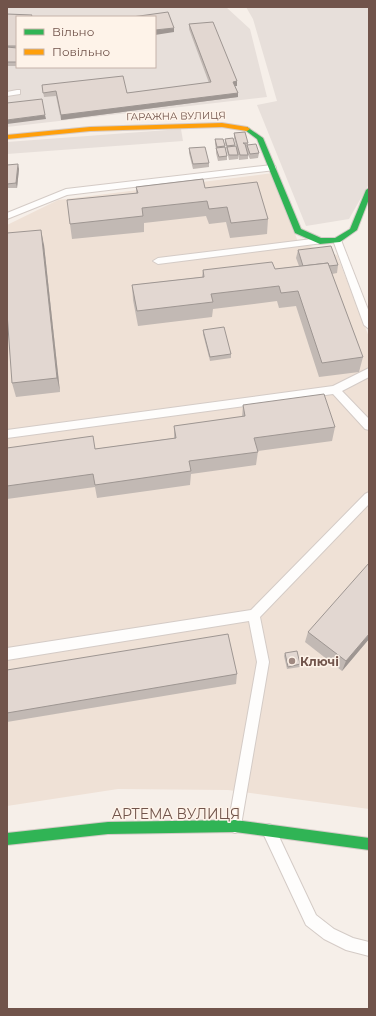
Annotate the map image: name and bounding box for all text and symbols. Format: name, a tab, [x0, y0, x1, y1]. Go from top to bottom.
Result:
legend	[16, 16, 156, 68]
text: Вільно	[52, 24, 95, 39]
text: Повільно	[52, 44, 111, 59]
street label: ГАРАЖНА ВУЛИЦЯ	[126, 109, 226, 123]
place label: Ключі	[300, 654, 339, 669]
marker: Ключі	[287, 656, 297, 666]
street label: АРТЕМА ВУЛИЦЯ	[112, 805, 240, 823]

